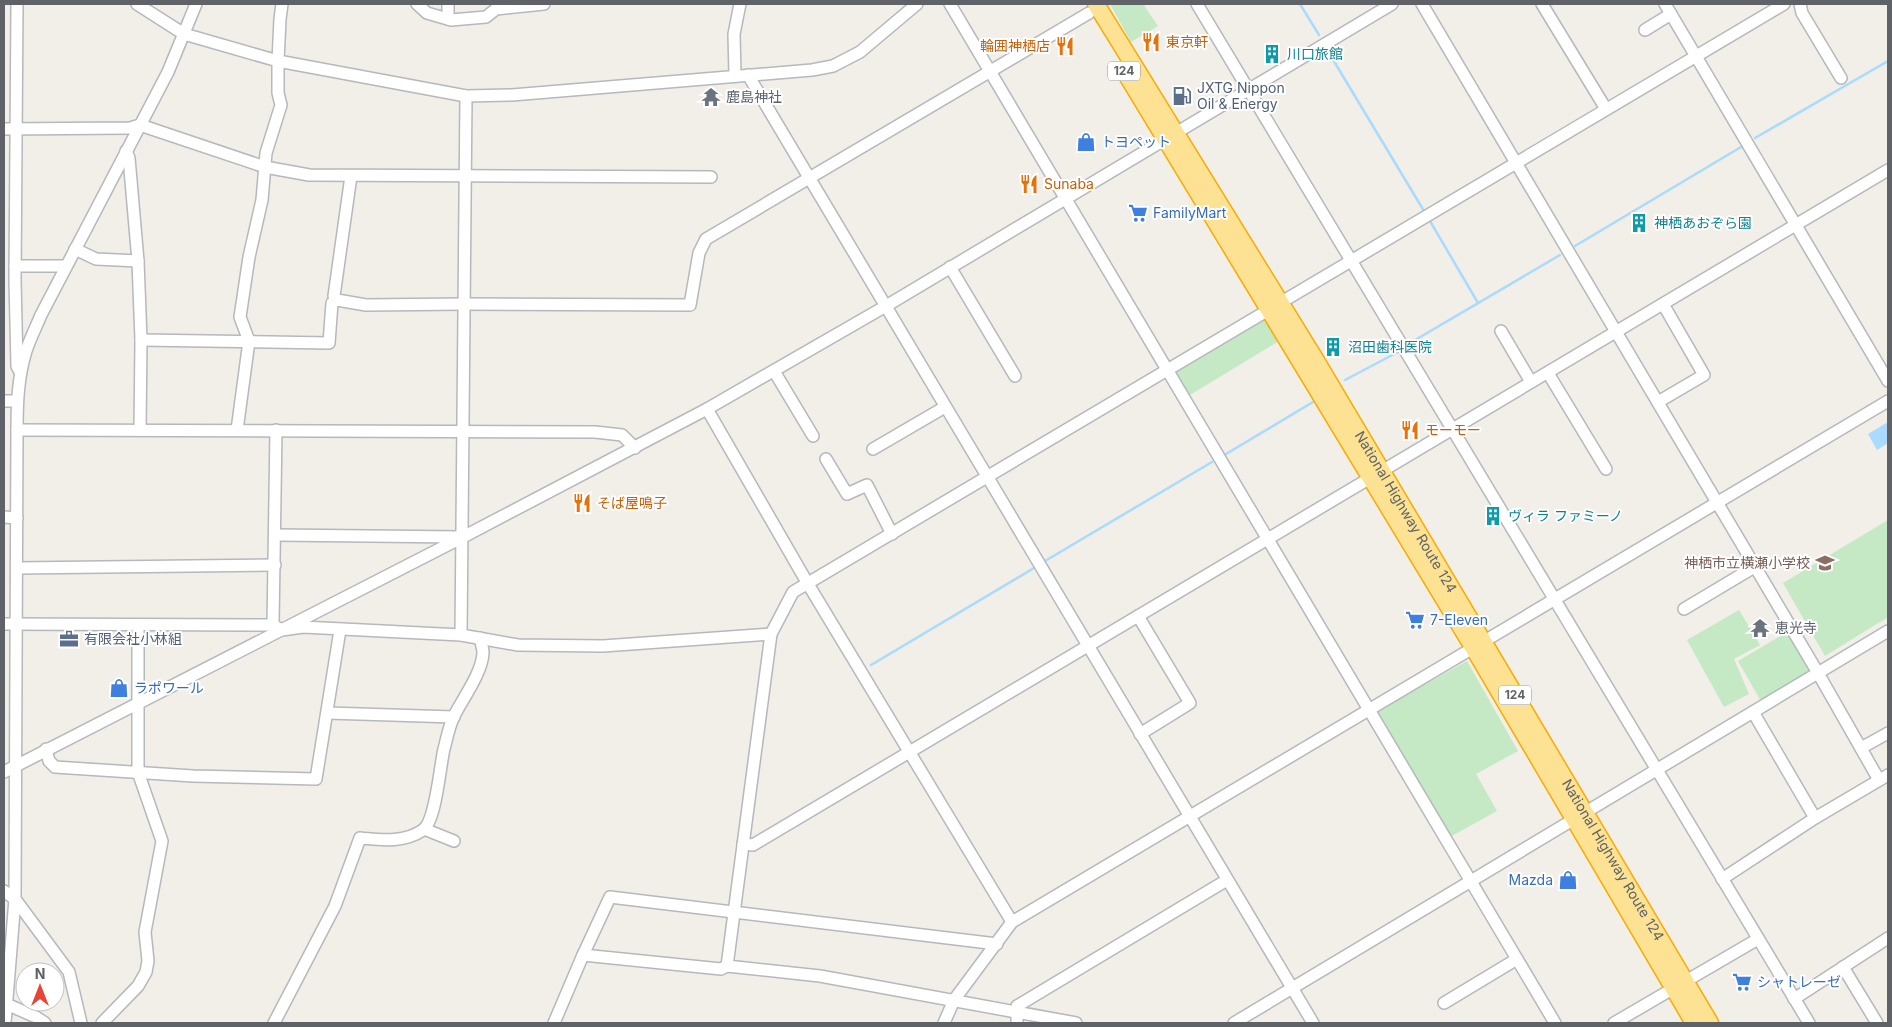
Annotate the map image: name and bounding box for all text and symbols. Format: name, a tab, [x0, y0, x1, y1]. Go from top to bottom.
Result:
restaurant icon: 東京軒	[1140, 31, 1162, 53]
place label: 東京軒	[1166, 33, 1208, 50]
restaurant icon: 輪囲神栖店	[1054, 35, 1076, 57]
place label: 輪囲神栖店	[980, 37, 1050, 54]
building icon: 川口旅館	[1261, 43, 1283, 65]
place label: 川口旅館	[1287, 45, 1343, 62]
road number: 124	[1108, 61, 1140, 80]
place label: JXTG Nippon Oil & Energy	[1197, 79, 1285, 112]
fuel station icon: JXTG Nippon Oil & Energy	[1171, 85, 1193, 107]
temple icon: 鹿島神社	[700, 86, 722, 108]
place label: 鹿島神社	[726, 88, 782, 105]
shop icon: トヨペット	[1075, 131, 1097, 153]
place label: トヨペット	[1101, 133, 1171, 150]
restaurant icon: Sunaba	[1018, 173, 1040, 195]
place label: Sunaba	[1044, 175, 1094, 192]
supermarket icon: FamilyMart	[1127, 202, 1149, 224]
place label: FamilyMart	[1153, 204, 1227, 221]
building icon: 神栖あおぞら園	[1628, 212, 1650, 234]
place label: 神栖あおぞら園	[1654, 214, 1752, 231]
building icon: 沼田歯科医院	[1322, 336, 1344, 358]
place label: 沼田歯科医院	[1348, 338, 1432, 355]
restaurant icon: モーモー	[1399, 419, 1421, 441]
place label: モーモー	[1425, 421, 1481, 438]
street label: National Highway Route 124	[1352, 428, 1461, 595]
restaurant icon: そば屋鳴子	[571, 492, 593, 514]
place label: そば屋鳴子	[597, 494, 667, 511]
building icon: ヴィラ ファミーノ	[1482, 505, 1504, 527]
place label: ヴィラ ファミーノ	[1508, 507, 1623, 524]
school or university icon: 神栖市立横瀬小学校	[1814, 552, 1836, 574]
place label: 神栖市立横瀬小学校	[1684, 554, 1810, 571]
supermarket icon: 7-Eleven	[1404, 609, 1426, 631]
place label: 7-Eleven	[1430, 611, 1488, 628]
temple icon: 恵光寺	[1749, 617, 1771, 639]
place label: 恵光寺	[1775, 619, 1817, 636]
office icon: 有限会社小林組	[58, 628, 80, 650]
place label: 有限会社小林組	[84, 630, 182, 647]
shop icon: ラポワール	[108, 677, 130, 699]
place label: ラポワール	[134, 679, 204, 696]
road number: 124	[1499, 686, 1531, 704]
street label: National Highway Route 124	[1559, 776, 1668, 944]
shop icon: Mazda	[1557, 869, 1579, 891]
place label: Mazda	[1509, 871, 1553, 888]
north arrow	[15, 962, 65, 1012]
text: N	[35, 965, 45, 982]
supermarket icon: シャトレーゼ	[1731, 971, 1753, 993]
place label: シャトレーゼ	[1757, 973, 1841, 990]

